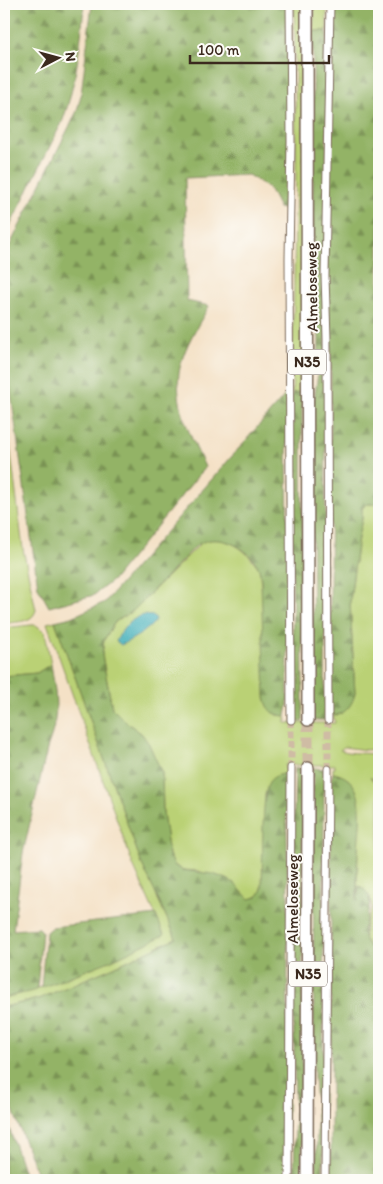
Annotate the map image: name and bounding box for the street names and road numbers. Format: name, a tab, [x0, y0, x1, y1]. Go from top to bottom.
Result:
street label: Almeloseweg	[301, 241, 322, 332]
road number: N35	[288, 350, 326, 374]
street label: Almeloseweg	[283, 853, 302, 944]
road number: N35	[289, 962, 327, 986]

